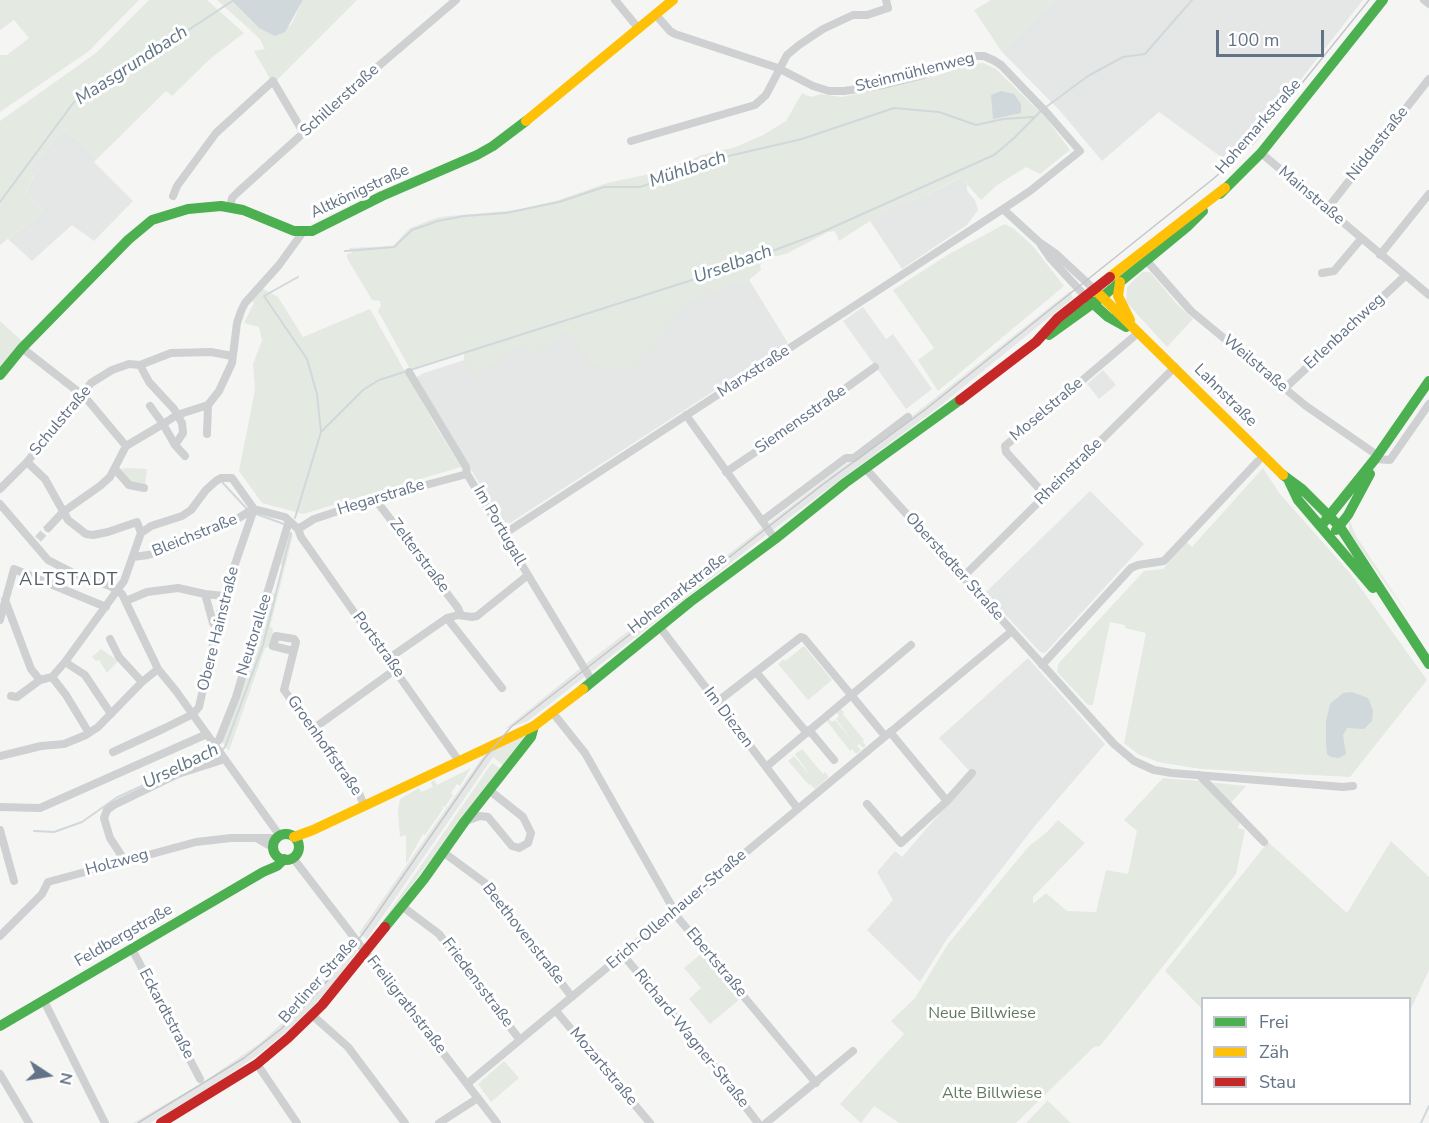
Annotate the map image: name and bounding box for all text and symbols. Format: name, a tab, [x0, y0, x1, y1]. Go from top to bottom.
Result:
scale bar	[1219, 18, 1327, 56]
water label: Maasgrundbach	[72, 22, 192, 110]
text: 100 m	[1227, 28, 1279, 52]
street label: Steinmühlenweg	[854, 49, 976, 97]
street label: Schillerstraße	[297, 61, 383, 141]
street label: Hohemarkstraße	[1212, 75, 1306, 179]
street label: Niddastraße	[1343, 103, 1413, 185]
water label: Mühlbach	[647, 147, 729, 193]
street label: Altkönigstraße	[308, 161, 412, 223]
street label: Mainstraße	[1274, 163, 1348, 229]
water label: Urselbach	[691, 241, 775, 289]
street label: Erlenbachweg	[1301, 290, 1389, 374]
street label: Weilstraße	[1218, 331, 1292, 397]
street label: Marxstraße	[714, 342, 794, 402]
street label: Lahnstraße	[1190, 361, 1260, 431]
street label: Moselstraße	[1007, 374, 1087, 446]
street label: Schulstraße	[26, 382, 96, 460]
street label: Siemensstraße	[752, 382, 850, 458]
street label: Rheinstraße	[1032, 435, 1106, 509]
street label: Hegarstraße	[335, 476, 427, 520]
street label: Im Portugall	[469, 483, 529, 569]
street label: Oberstedter Straße	[901, 509, 1007, 625]
street label: Bleichstraße	[150, 510, 240, 562]
street label: Zelterstraße	[385, 515, 453, 597]
street label: Hohemarkstraße	[625, 549, 731, 639]
street label: Obere Hainstraße	[194, 565, 244, 693]
district label: ALTSTADT	[19, 570, 119, 592]
street label: Neutorallee	[233, 592, 277, 678]
street label: Portstraße	[348, 609, 408, 681]
street label: Im Diezen	[699, 684, 757, 752]
street label: Groenhoffstraße	[282, 692, 366, 800]
water label: Urselbach	[140, 739, 222, 795]
street label: Holzweg	[83, 845, 151, 881]
street label: Erich-Ollenhauer-Straße	[603, 846, 751, 974]
street label: Beethovenstraße	[478, 880, 568, 988]
street label: Feldbergstraße	[72, 900, 176, 972]
street label: Ebertstraße	[681, 924, 751, 1002]
street label: Berliner Straße	[275, 934, 363, 1028]
street label: Friedensstraße	[437, 935, 517, 1031]
street label: Freiligrathstraße	[362, 952, 450, 1058]
street label: Eckardtstraße	[134, 966, 198, 1062]
street label: Richard-Wagner-Straße	[629, 966, 753, 1112]
legend	[1201, 997, 1411, 1105]
park label: Neue Billwiese	[928, 1004, 1036, 1024]
text: Frei	[1259, 1010, 1289, 1034]
street label: Mozartstraße	[565, 1024, 641, 1110]
text: Zäh	[1259, 1040, 1289, 1064]
north arrow	[18, 1045, 78, 1105]
text: Stau	[1259, 1070, 1296, 1094]
text: N	[54, 1071, 78, 1087]
park label: Alte Billwiese	[942, 1084, 1042, 1104]

